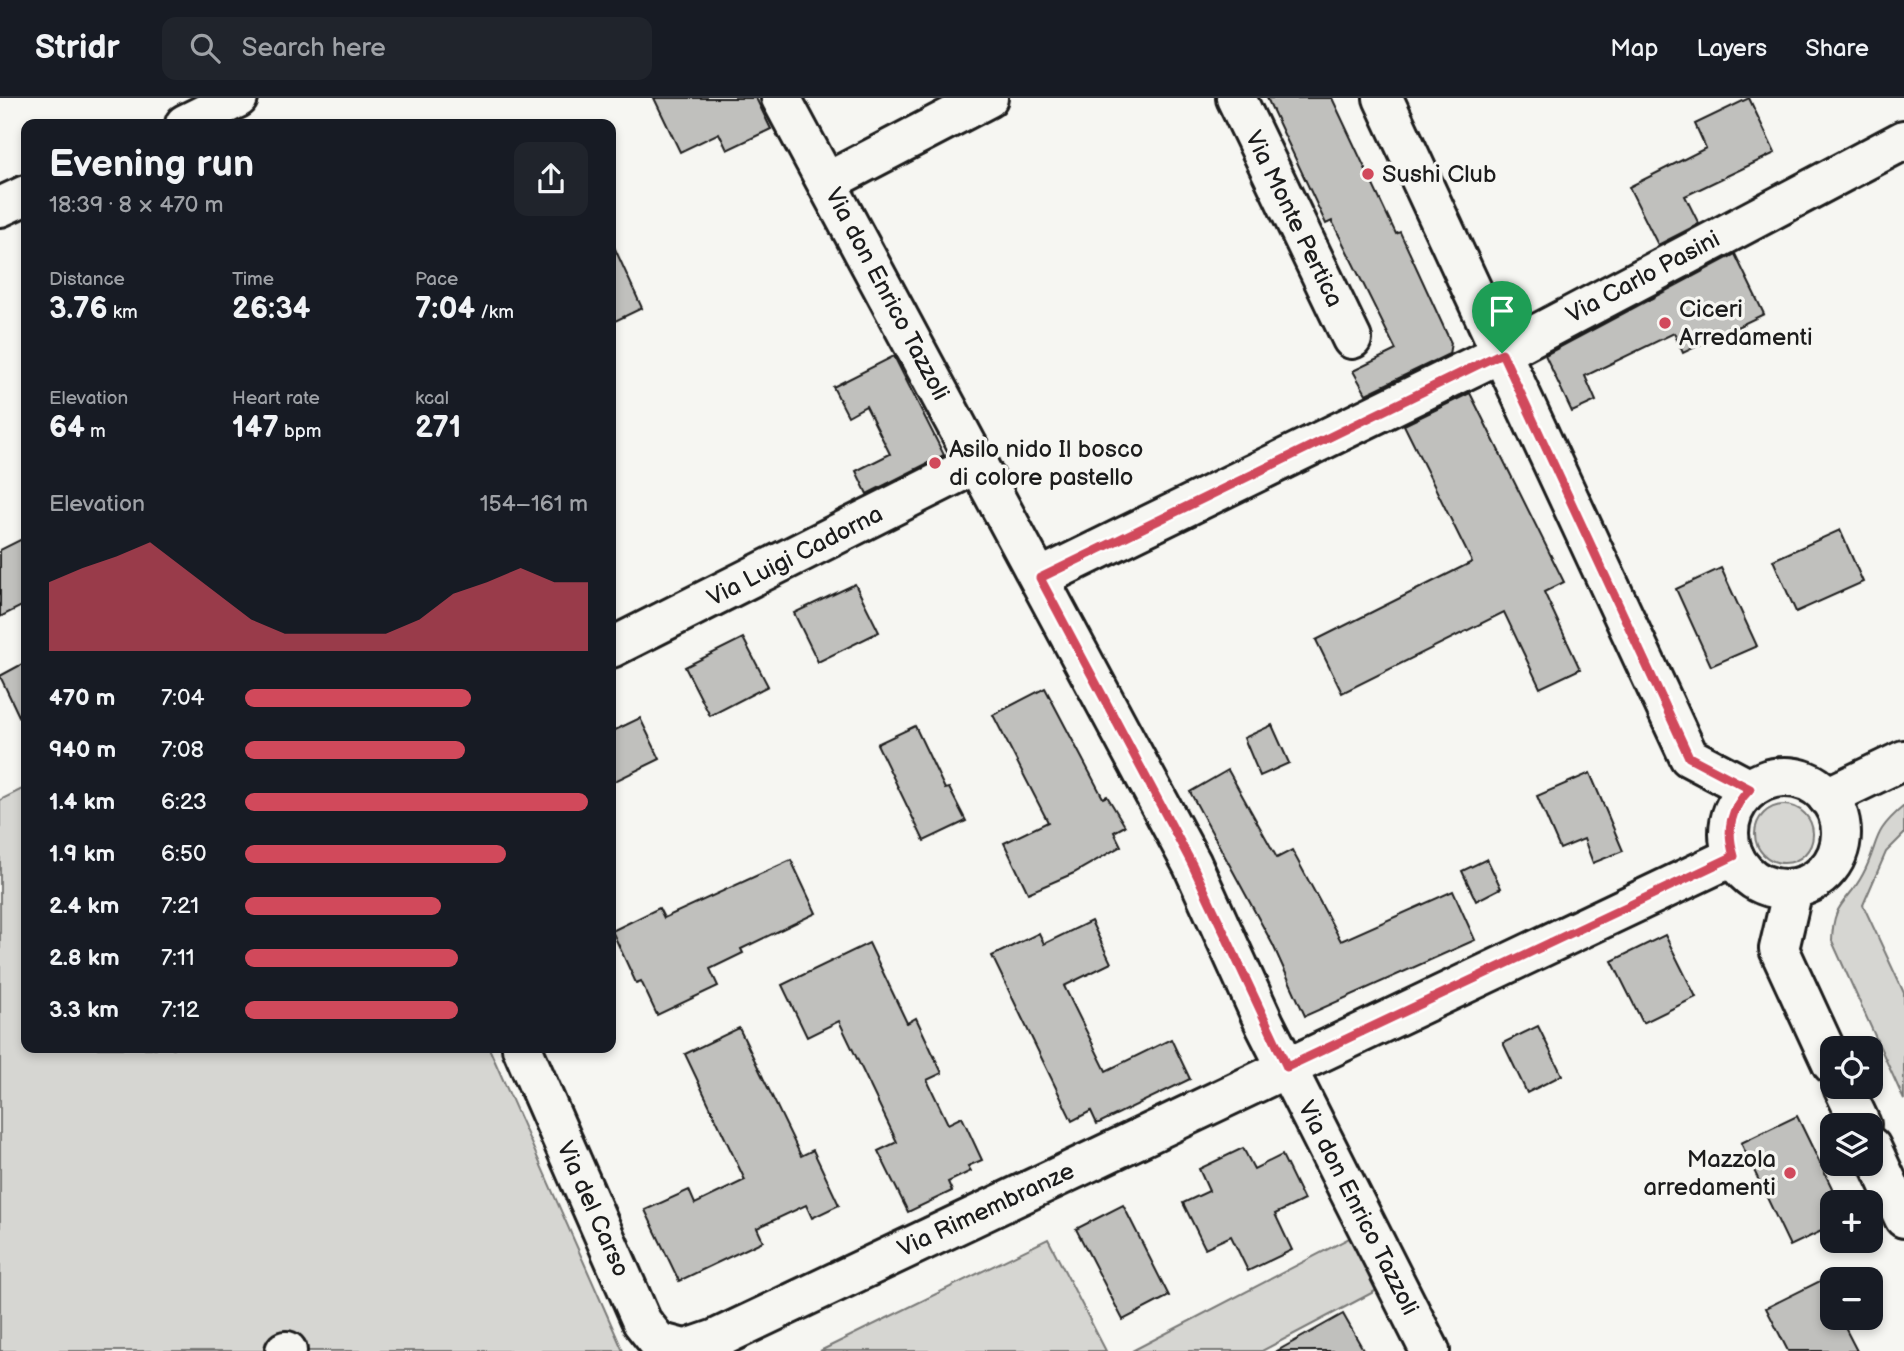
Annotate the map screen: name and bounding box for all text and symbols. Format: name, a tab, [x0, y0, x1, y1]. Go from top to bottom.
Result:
search box	[162, 17, 652, 80]
text: Stridr	[35, 28, 120, 68]
icon: search	[186, 29, 224, 67]
text: Search here	[242, 33, 386, 64]
text: Map	[1610, 34, 1658, 63]
text: Layers	[1696, 34, 1767, 63]
text: Share	[1805, 34, 1869, 63]
street label: Via Monte Pertica	[1239, 126, 1349, 312]
text: Evening run	[49, 142, 254, 187]
button: share	[514, 142, 588, 216]
place label: Sushi Club	[1382, 160, 1496, 189]
marker: Sushi Club	[1360, 166, 1376, 182]
street label: Via don Enrico Tazzoli	[819, 183, 955, 405]
text: 18:39 · 8 × 470 m	[49, 191, 224, 219]
street label: Via Carlo Pasini	[1561, 224, 1725, 330]
text: Distance	[49, 268, 125, 291]
text: Time	[232, 268, 274, 291]
text: Pace	[415, 268, 458, 291]
pin	[1472, 281, 1532, 353]
text: 3.76	[49, 291, 108, 327]
text: 26:34	[232, 291, 311, 327]
text: 7:04	[415, 291, 475, 327]
icon: arrive	[1483, 292, 1521, 330]
place label: Ciceri Arredamenti	[1679, 295, 1813, 352]
text: km	[108, 301, 138, 324]
text: /km	[475, 301, 514, 324]
marker: Ciceri Arredamenti	[1657, 315, 1673, 331]
text: Elevation	[49, 387, 128, 410]
text: Heart rate	[232, 387, 320, 410]
text: kcal	[415, 387, 449, 410]
text: 64	[49, 410, 85, 446]
text: 147	[232, 410, 279, 446]
text: 271	[415, 410, 461, 446]
text: m	[85, 420, 106, 443]
text: bpm	[279, 420, 321, 443]
place label: Asilo nido Il bosco di colore pastello	[949, 435, 1143, 492]
marker: Asilo nido Il bosco di colore pastello	[927, 455, 943, 471]
text: Elevation	[49, 490, 145, 518]
text: 154–161 m	[480, 490, 588, 518]
street label: Via Luigi Cadorna	[702, 499, 888, 613]
text: 470 m	[49, 684, 115, 712]
text: 7:04	[161, 684, 205, 712]
text: 940 m	[49, 736, 116, 764]
text: 7:08	[161, 736, 204, 764]
text: 1.4 km	[49, 788, 115, 816]
text: 6:23	[161, 788, 207, 816]
text: 1.9 km	[49, 840, 115, 868]
text: 6:50	[161, 840, 206, 868]
text: 2.4 km	[49, 892, 119, 920]
text: 7:21	[161, 892, 199, 920]
text: 2.8 km	[49, 944, 120, 972]
text: 7:11	[161, 944, 195, 972]
text: 3.3 km	[49, 996, 119, 1024]
text: 7:12	[161, 996, 199, 1024]
map controls	[1820, 1036, 1883, 1330]
button: locate	[1820, 1036, 1883, 1099]
street label: Via don Enrico Tazzoli	[1291, 1096, 1425, 1320]
button: layers	[1820, 1113, 1883, 1176]
street label: Via del Carso	[550, 1137, 636, 1281]
place label: Mazzola arredamenti	[1643, 1145, 1776, 1202]
street label: Via Rimembranze	[893, 1156, 1079, 1264]
marker: Mazzola arredamenti	[1782, 1165, 1798, 1181]
button: +	[1820, 1190, 1883, 1253]
button: −	[1820, 1267, 1883, 1330]

